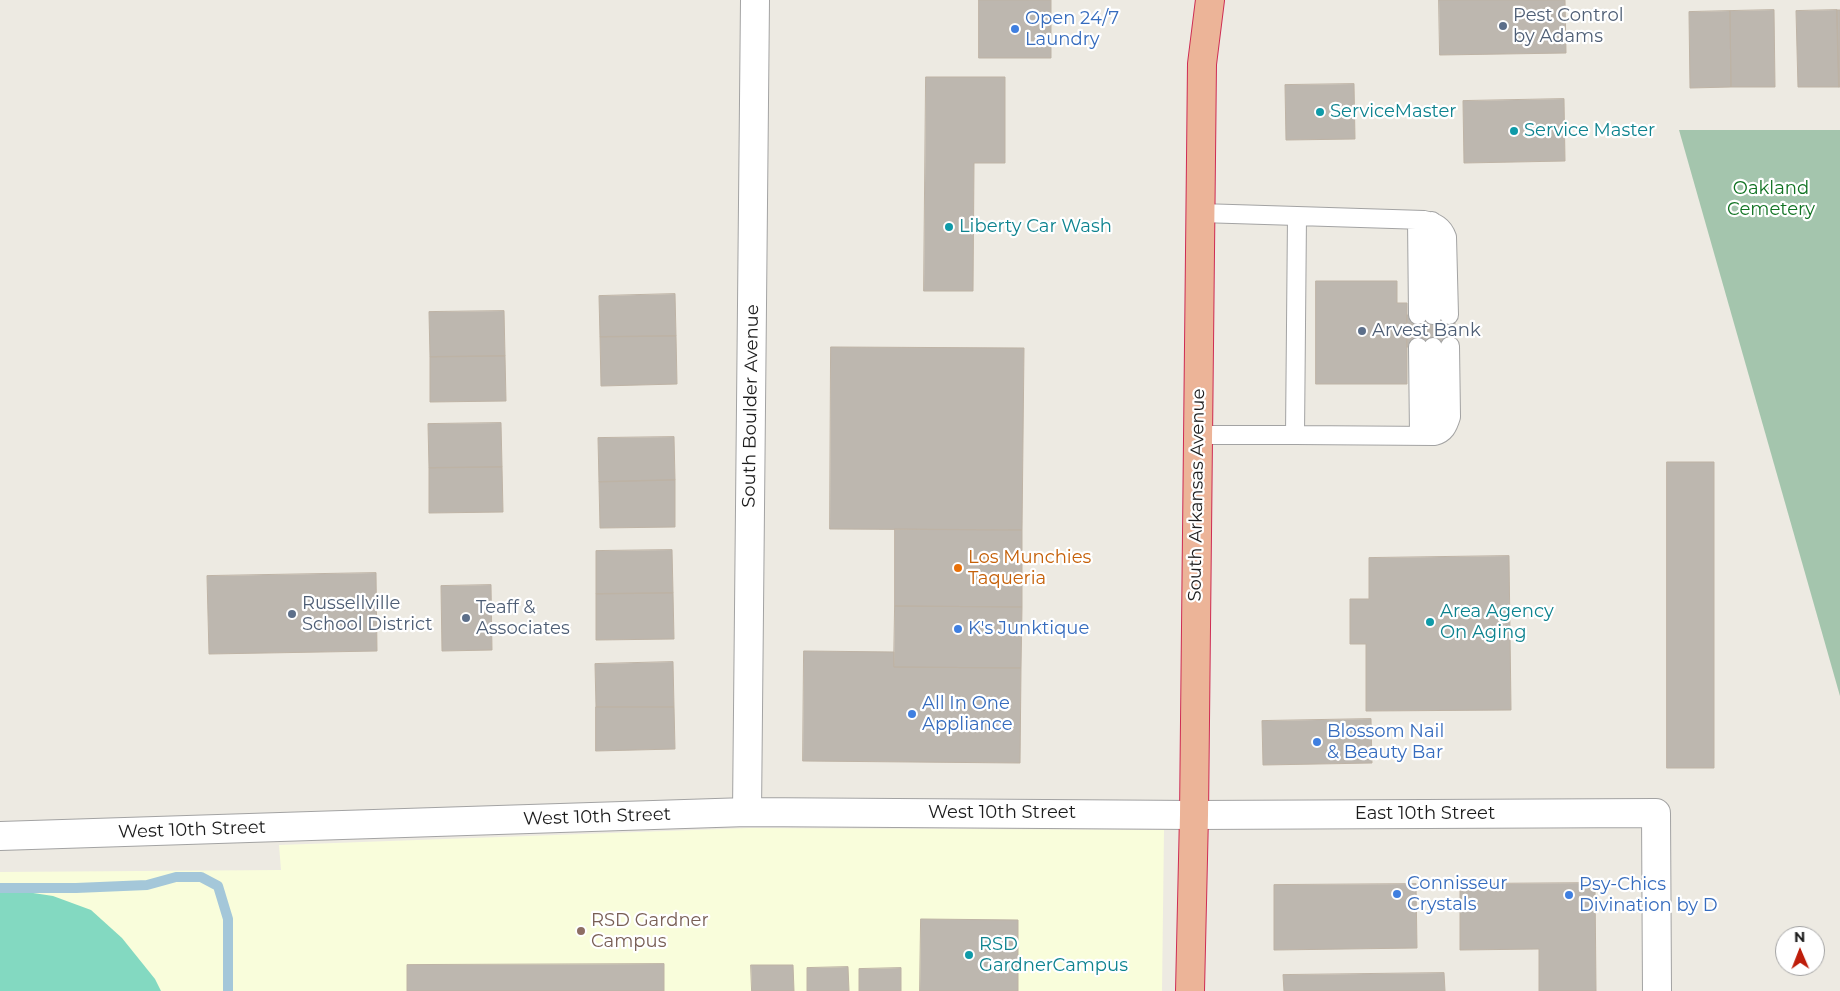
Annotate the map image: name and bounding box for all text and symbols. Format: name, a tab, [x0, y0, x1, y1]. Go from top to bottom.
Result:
place label: Pest Control by Adams	[1513, 5, 1624, 48]
place label: Open 24/7 Laundry	[1025, 8, 1119, 50]
marker: Pest Control by Adams	[1497, 20, 1509, 32]
marker: Open 24/7 Laundry	[1009, 23, 1021, 35]
place label: ServiceMaster	[1330, 101, 1457, 123]
marker: ServiceMaster	[1314, 106, 1326, 118]
place label: Service Master	[1524, 120, 1655, 142]
marker: Service Master	[1508, 125, 1520, 137]
park label: Oakland Cemetery	[1727, 178, 1815, 220]
place label: Liberty Car Wash	[959, 216, 1112, 238]
marker: Liberty Car Wash	[943, 221, 955, 233]
street label: South Boulder Avenue	[738, 304, 764, 508]
place label: Arvest Bank	[1372, 320, 1481, 342]
marker: Arvest Bank	[1356, 325, 1368, 337]
street label: South Arkansas Avenue	[1184, 388, 1210, 602]
place label: Los Munchies Taqueria	[968, 547, 1091, 590]
marker: Los Munchies Taqueria	[952, 562, 964, 574]
place label: Russellville School District	[302, 593, 433, 636]
place label: Teaff & Associates	[476, 597, 570, 640]
place label: Area Agency On Aging	[1440, 601, 1554, 644]
marker: Russellville School District	[286, 608, 298, 620]
marker: Teaff & Associates	[460, 612, 472, 624]
marker: Area Agency On Aging	[1424, 616, 1436, 628]
place label: K's Junktique	[968, 618, 1089, 640]
marker: K's Junktique	[952, 623, 964, 635]
place label: All In One Appliance	[922, 693, 1013, 736]
marker: All In One Appliance	[906, 708, 918, 720]
place label: Blossom Nail & Beauty Bar	[1327, 721, 1444, 764]
marker: Blossom Nail & Beauty Bar	[1311, 736, 1323, 748]
street label: West 10th Street	[928, 802, 1076, 824]
street label: East 10th Street	[1355, 803, 1495, 825]
street label: West 10th Street	[523, 804, 671, 830]
street label: West 10th Street	[118, 817, 266, 843]
place label: Connisseur Crystals	[1407, 873, 1508, 916]
place label: Psy-Chics Divination by D	[1579, 874, 1718, 916]
marker: Connisseur Crystals	[1391, 888, 1403, 900]
marker: Psy-Chics Divination by D	[1563, 889, 1575, 901]
place label: RSD Gardner Campus	[591, 910, 709, 952]
marker: RSD Gardner Campus	[575, 925, 587, 937]
north arrow	[1775, 926, 1825, 976]
text: N	[1794, 928, 1806, 946]
place label: RSD GardnerCampus	[979, 934, 1128, 976]
marker: RSD GardnerCampus	[963, 949, 975, 961]

